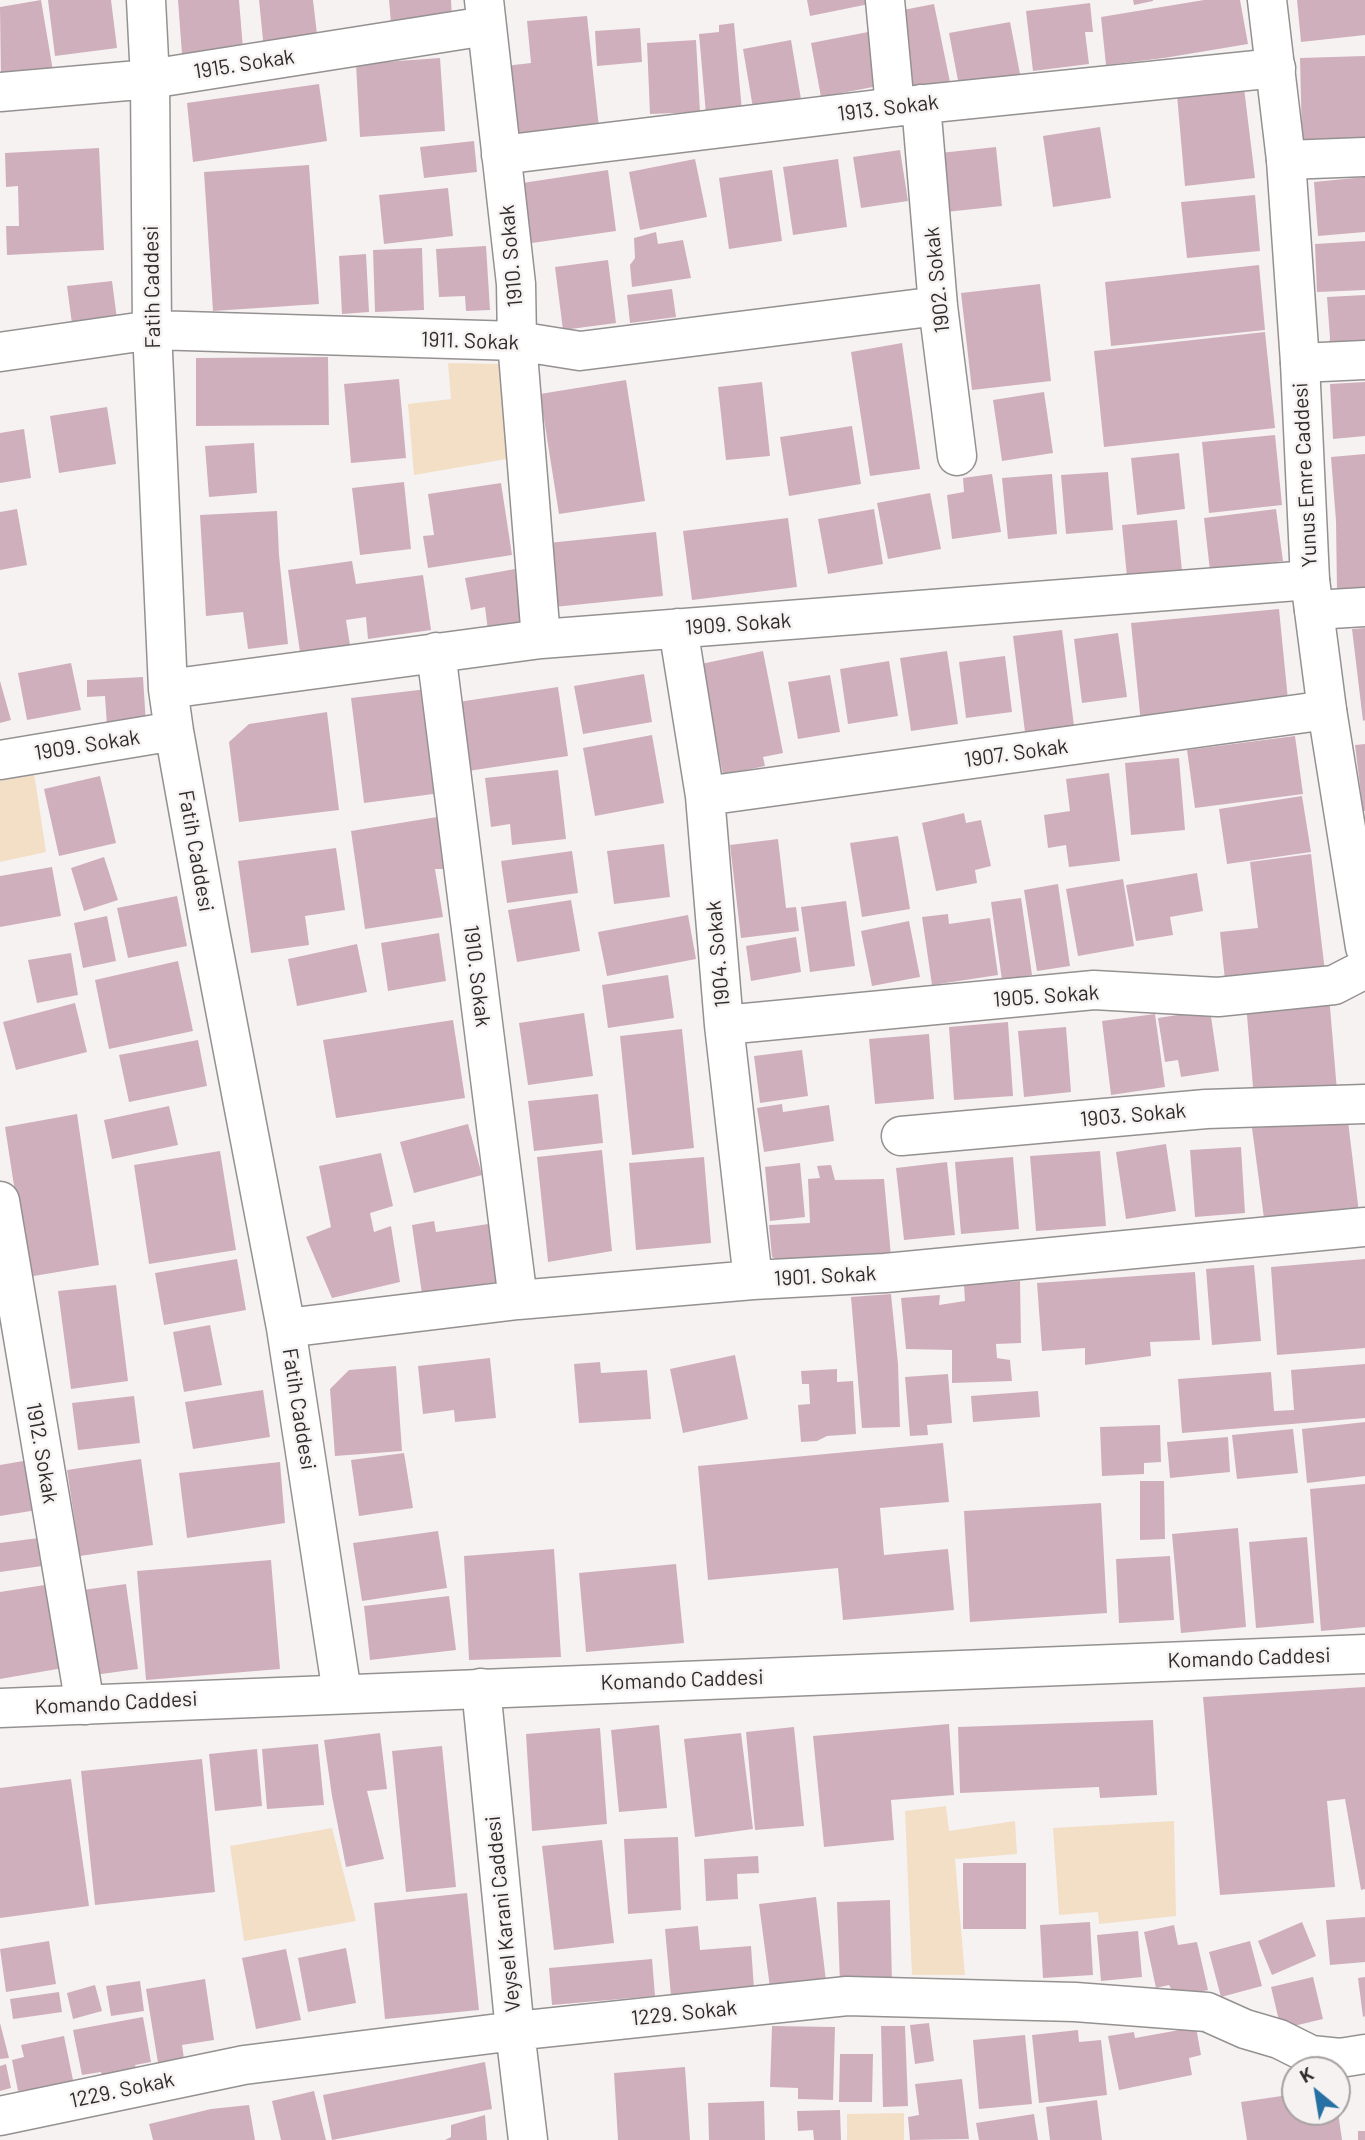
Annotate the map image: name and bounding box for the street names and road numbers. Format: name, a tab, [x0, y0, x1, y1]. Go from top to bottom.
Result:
street label: 1915. Sokak	[192, 44, 296, 84]
street label: 1913. Sokak	[836, 89, 940, 127]
street label: 1910. Sokak	[494, 204, 528, 308]
street label: Fatih Caddesi	[138, 225, 166, 349]
street label: 1902. Sokak	[919, 226, 955, 334]
street label: 1911. Sokak	[421, 327, 519, 355]
street label: Yunus Emre Caddesi	[1288, 382, 1322, 568]
street label: 1909. Sokak	[684, 608, 792, 640]
street label: 1909. Sokak	[32, 724, 142, 766]
street label: 1907. Sokak	[963, 733, 1069, 773]
street label: Fatih Caddesi	[173, 788, 219, 914]
street label: 1904. Sokak	[701, 900, 735, 1008]
street label: 1910. Sokak	[458, 924, 496, 1028]
street label: 1905. Sokak	[992, 980, 1100, 1012]
street label: 1903. Sokak	[1079, 1098, 1187, 1132]
street label: 1901. Sokak	[773, 1261, 877, 1291]
street label: Fatih Caddesi	[277, 1346, 321, 1472]
street label: 1912. Sokak	[21, 1401, 63, 1505]
street label: Komando Caddesi	[1167, 1643, 1331, 1673]
street label: Komando Caddesi	[600, 1665, 764, 1695]
street label: Komando Caddesi	[34, 1686, 198, 1720]
street label: Veysel Karani Caddesi	[480, 1815, 526, 2013]
street label: 1229. Sokak	[630, 1995, 738, 2031]
street label: 1229. Sokak	[67, 2067, 177, 2113]

